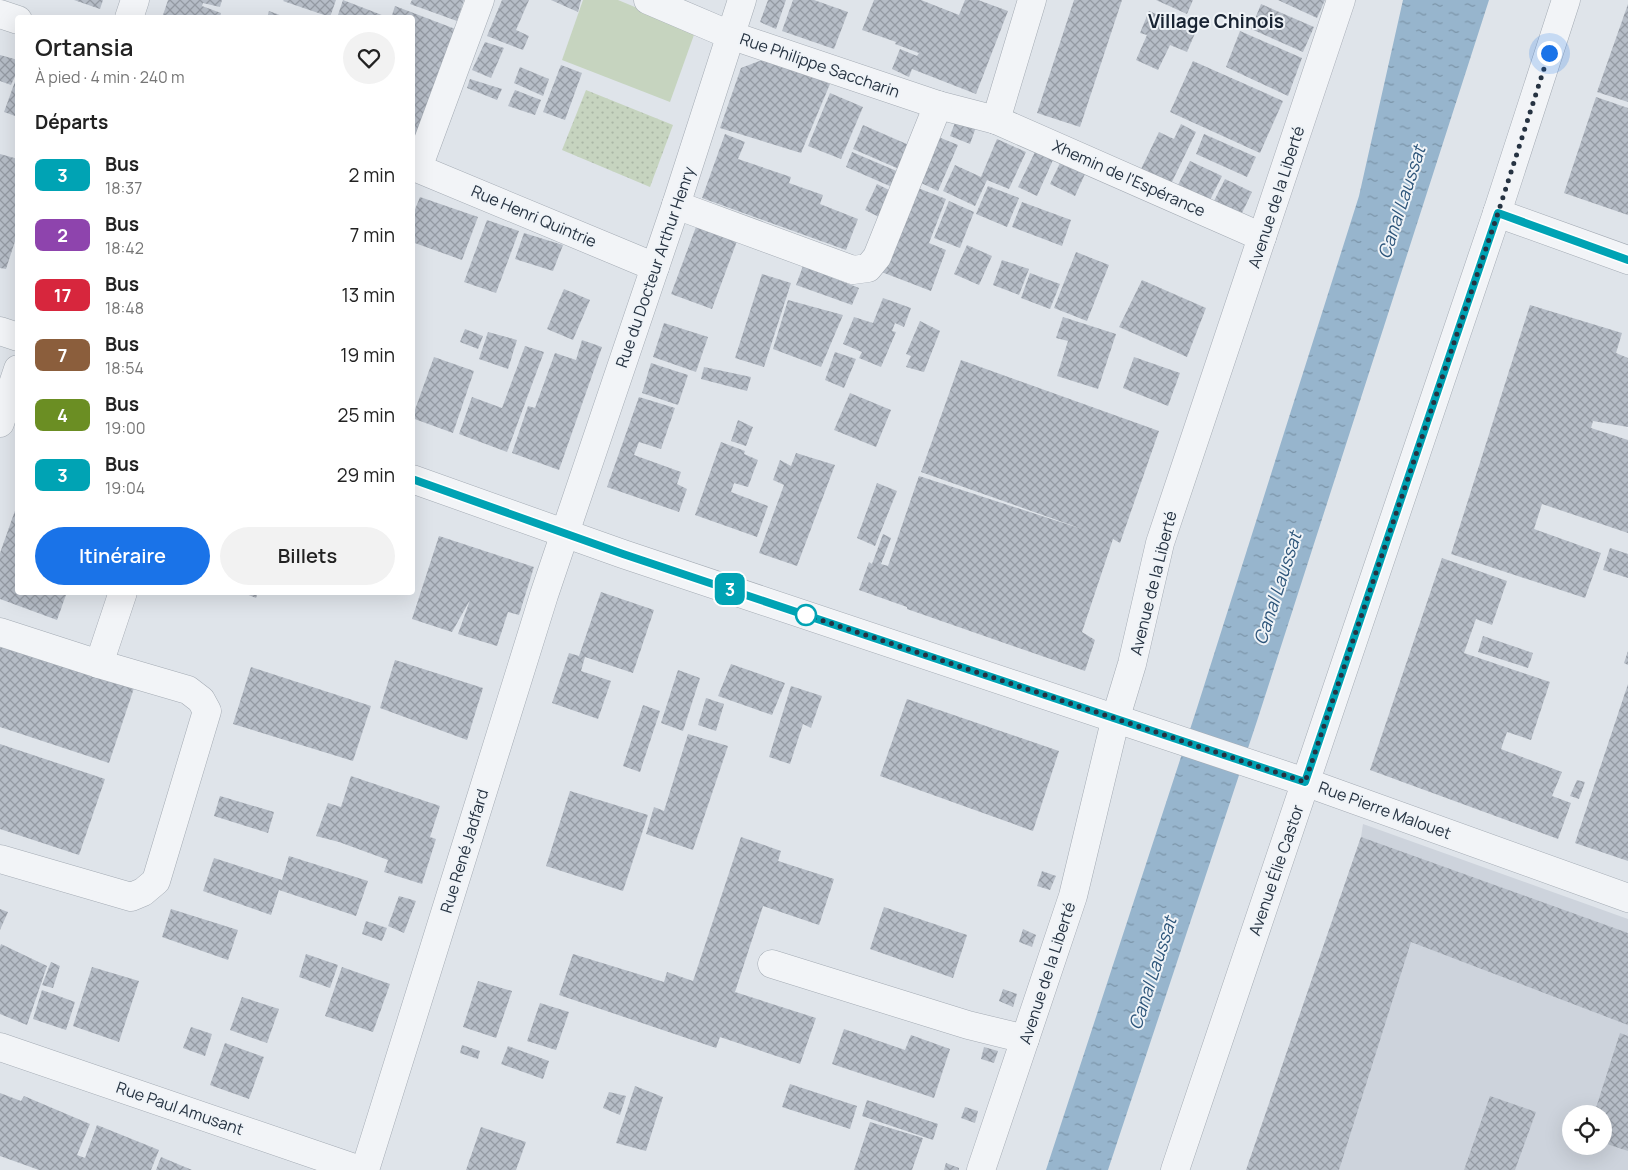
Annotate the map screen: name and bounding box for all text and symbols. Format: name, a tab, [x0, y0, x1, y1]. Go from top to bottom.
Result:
district label: Village Chinois	[1148, 8, 1284, 34]
street label: Rue Philippe Saccharin	[737, 27, 903, 103]
text: Ortansia	[35, 30, 134, 63]
button: heart	[343, 32, 395, 84]
your location	[1537, 41, 1562, 66]
text: À pied · 4 min · 240 m	[35, 66, 185, 88]
text: Départs	[35, 109, 108, 135]
street label: Avenue de la Liberté	[1243, 123, 1309, 271]
street label: Xhemin de l'Espérance	[1049, 134, 1209, 222]
water label: Canal Laussat	[1371, 141, 1431, 262]
text: Bus	[105, 151, 139, 177]
text: 2 min	[349, 162, 395, 188]
text: 3	[57, 163, 68, 187]
street label: Rue du Docteur Arthur Henry	[610, 163, 700, 370]
text: 18:37	[105, 177, 142, 199]
street label: Rue Henri Quintrie	[468, 180, 600, 252]
text: Bus	[105, 211, 139, 237]
text: 7 min	[350, 222, 395, 248]
text: 2	[57, 223, 68, 247]
text: 18:42	[105, 237, 144, 259]
text: Bus	[105, 271, 139, 297]
text: 13 min	[341, 282, 395, 308]
text: 17	[54, 283, 71, 307]
text: 18:48	[105, 297, 144, 319]
text: Bus	[105, 331, 139, 357]
text: 19 min	[340, 342, 395, 368]
text: 7	[58, 343, 67, 367]
text: 18:54	[105, 357, 144, 379]
text: Bus	[105, 391, 139, 417]
text: 25 min	[338, 402, 395, 428]
text: 4	[57, 403, 68, 427]
text: 19:00	[105, 417, 145, 439]
text: Bus	[105, 451, 139, 477]
text: 29 min	[337, 462, 395, 488]
text: 3	[57, 463, 68, 487]
text: 19:04	[105, 477, 145, 499]
street label: Avenue de la Liberté	[1124, 508, 1182, 658]
button: Itinéraire	[35, 527, 210, 585]
button: Billets	[220, 527, 395, 585]
water label: Canal Laussat	[1247, 527, 1307, 648]
line badge: 3	[714, 573, 746, 605]
text: 3	[725, 577, 735, 601]
unlabelled marker	[795, 604, 817, 626]
street label: Rue Pierre Malouet	[1316, 776, 1454, 844]
street label: Rue René Jadfard	[435, 786, 493, 916]
street label: Avenue Élie Castor	[1243, 801, 1309, 938]
street label: Avenue de la Liberté	[1014, 899, 1080, 1047]
water label: Canal Laussat	[1122, 912, 1182, 1033]
street label: Rue Paul Amusant	[113, 1076, 247, 1140]
map controls	[1562, 1105, 1612, 1155]
button: locate	[1562, 1105, 1612, 1155]

